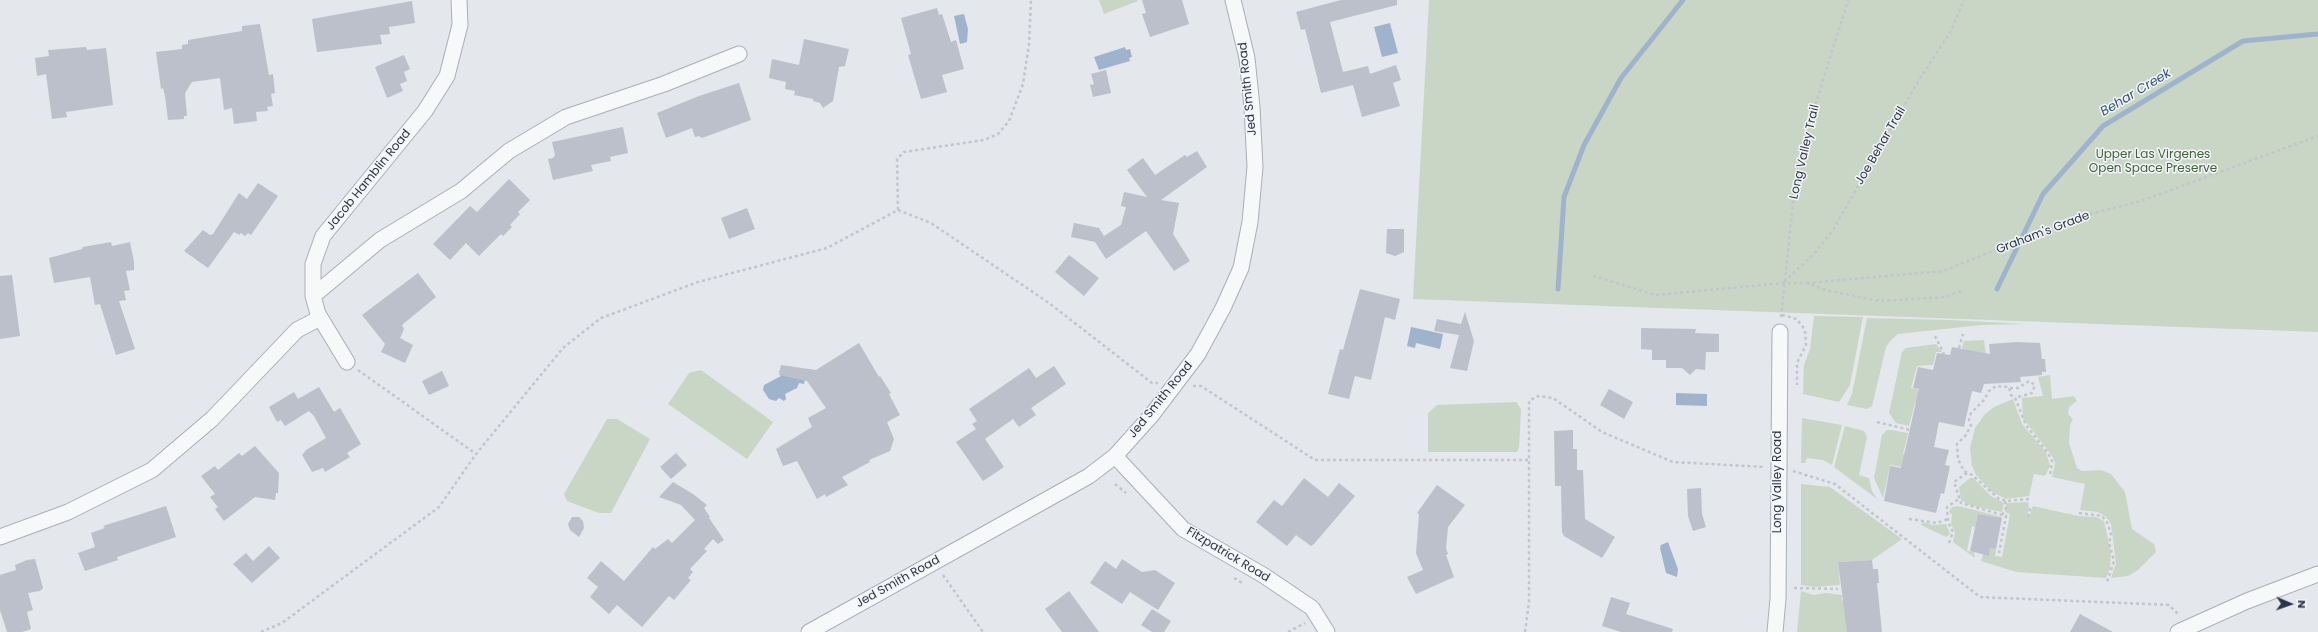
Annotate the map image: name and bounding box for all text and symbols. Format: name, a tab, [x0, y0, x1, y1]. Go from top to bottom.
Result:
street label: Jed Smith Road	[1236, 42, 1260, 136]
water label: Behar Creek	[2098, 66, 2174, 120]
street label: Long Valley Trail	[1787, 103, 1823, 201]
street label: Joe Behar Trail	[1853, 104, 1909, 188]
street label: Jacob Hamblin Road	[324, 127, 414, 233]
park label: Upper Las Virgenes Open Space Preserve	[2089, 148, 2217, 176]
street label: Graham's Grade	[1994, 209, 2092, 257]
street label: Jed Smith Road	[1126, 359, 1196, 441]
street label: Long Valley Road	[1771, 431, 1785, 533]
street label: Fitzpatrick Road	[1184, 524, 1272, 586]
street label: Jed Smith Road	[853, 553, 943, 611]
north arrow	[2270, 584, 2310, 624]
text: N	[2294, 600, 2310, 609]

